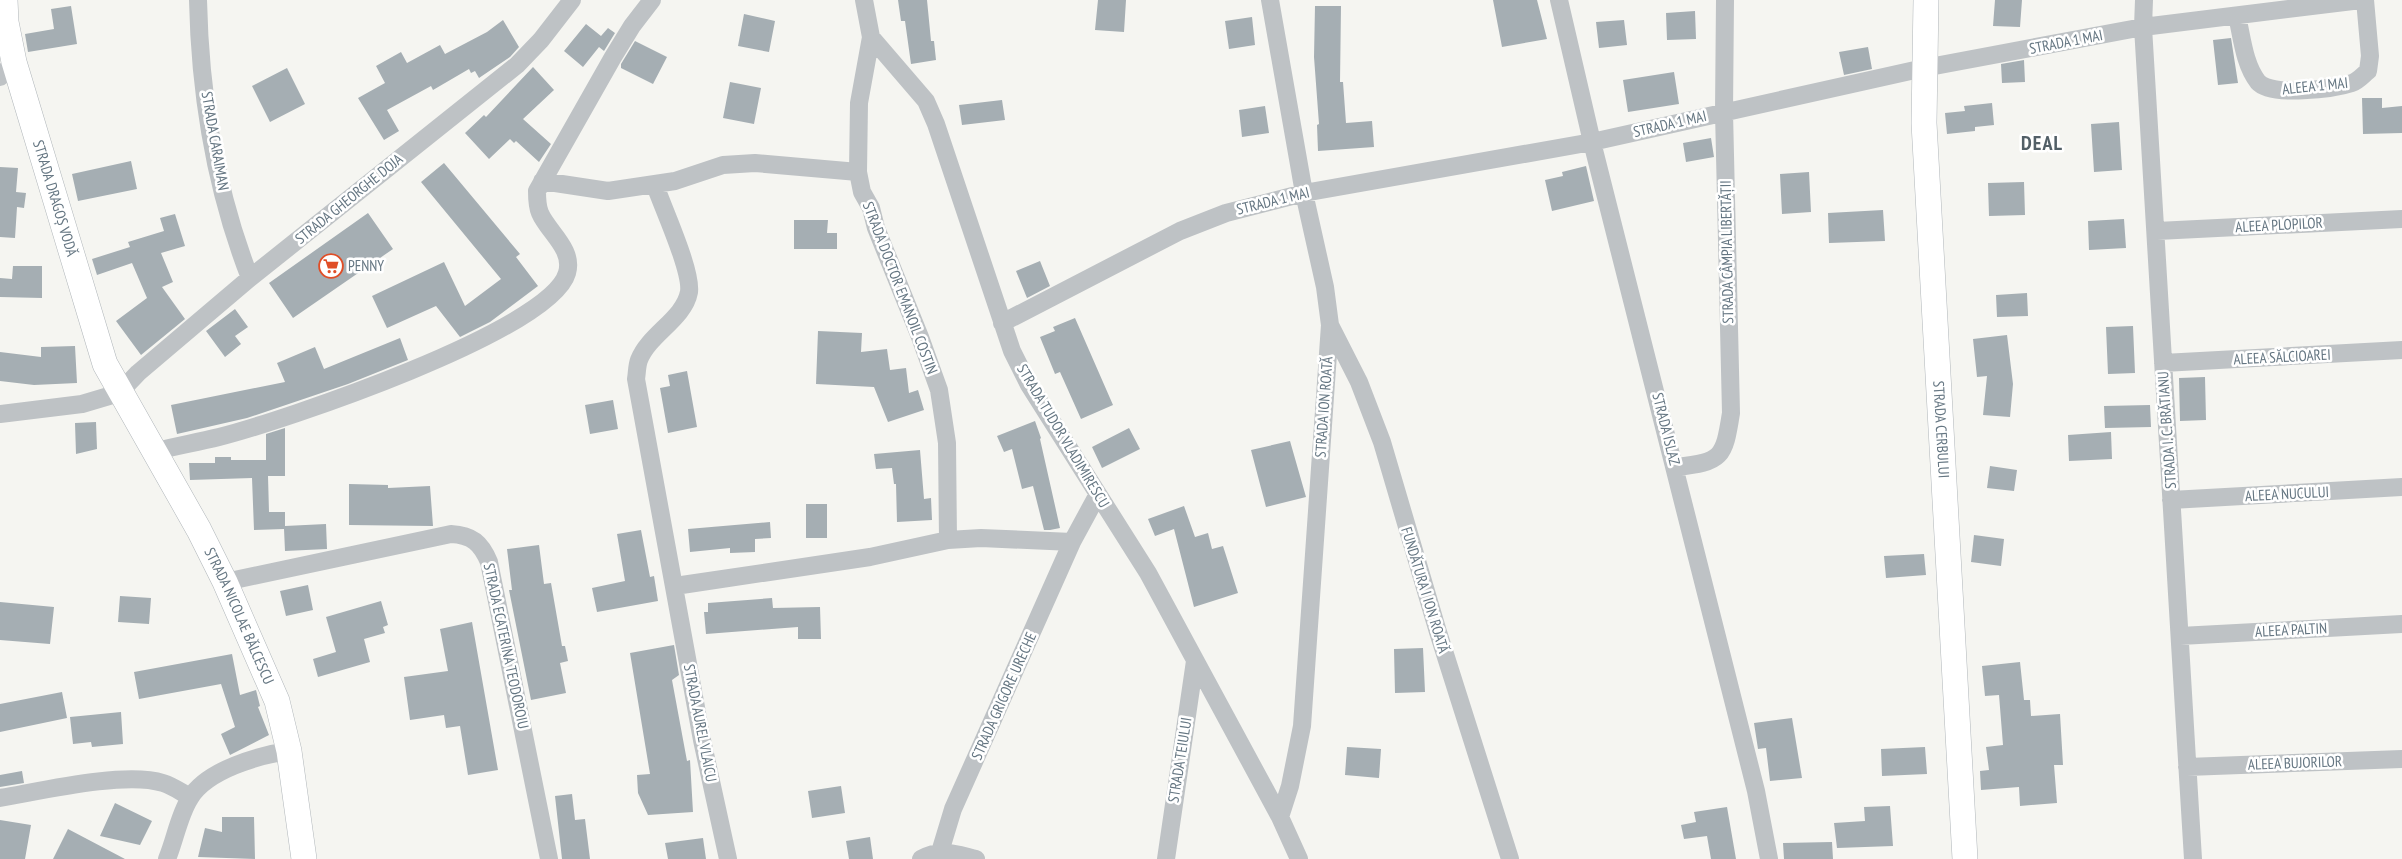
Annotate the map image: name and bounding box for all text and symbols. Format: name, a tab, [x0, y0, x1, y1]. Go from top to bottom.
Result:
street label: STRADA 1 MAI	[2028, 25, 2104, 58]
street label: ALEEA 1 MAI	[2281, 73, 2349, 98]
street label: STRADA CARAIMAN	[197, 90, 234, 192]
street label: STRADA 1 MAI	[1631, 106, 1708, 141]
district label: DEAL	[2021, 130, 2063, 156]
street label: STRADA DRAGOȘ VODĂ	[29, 138, 82, 259]
street label: STRADA GHEORGHE DOJA	[291, 149, 407, 248]
street label: STRADA CÂMPIA LIBERTĂȚII	[1716, 180, 1737, 324]
street label: STRADA 1 MAI	[1234, 182, 1311, 219]
street label: STRADA DOCTOR EMANOIL COSTIN	[859, 199, 942, 377]
street label: ALEEA PLOPILOR	[2235, 213, 2323, 236]
supermarket icon: PENNY	[318, 253, 344, 279]
place label: PENNY	[348, 256, 384, 275]
street label: ALEEA SĂLCIOAREI	[2233, 344, 2331, 369]
street label: STRADA ION ROATĂ	[1310, 355, 1337, 458]
street label: STRADA TUDOR VLADIMIRESCU	[1013, 360, 1114, 511]
street label: STRADA I. C. BRĂTIANU	[2153, 371, 2180, 489]
street label: STRADA CERBULUI	[1929, 380, 1954, 479]
street label: STRADA ISLAZ	[1648, 391, 1685, 468]
street label: ALEEA NUCULUI	[2244, 482, 2329, 505]
street label: FUNDĂTURA I ION ROATĂ	[1397, 525, 1454, 656]
street label: STRADA NICOLAE BĂLCESCU	[200, 544, 279, 687]
street label: STRADA ECATERINA TEODOROIU	[480, 561, 533, 730]
street label: ALEEA PALTIN	[2255, 618, 2327, 641]
street label: STRADA GRIGORE URECHE	[967, 629, 1040, 763]
street label: STRADA AUREL VLAICU	[680, 662, 721, 783]
street label: STRADA TEIULUI	[1163, 716, 1196, 804]
street label: ALEEA BUJORILOR	[2248, 751, 2342, 774]

